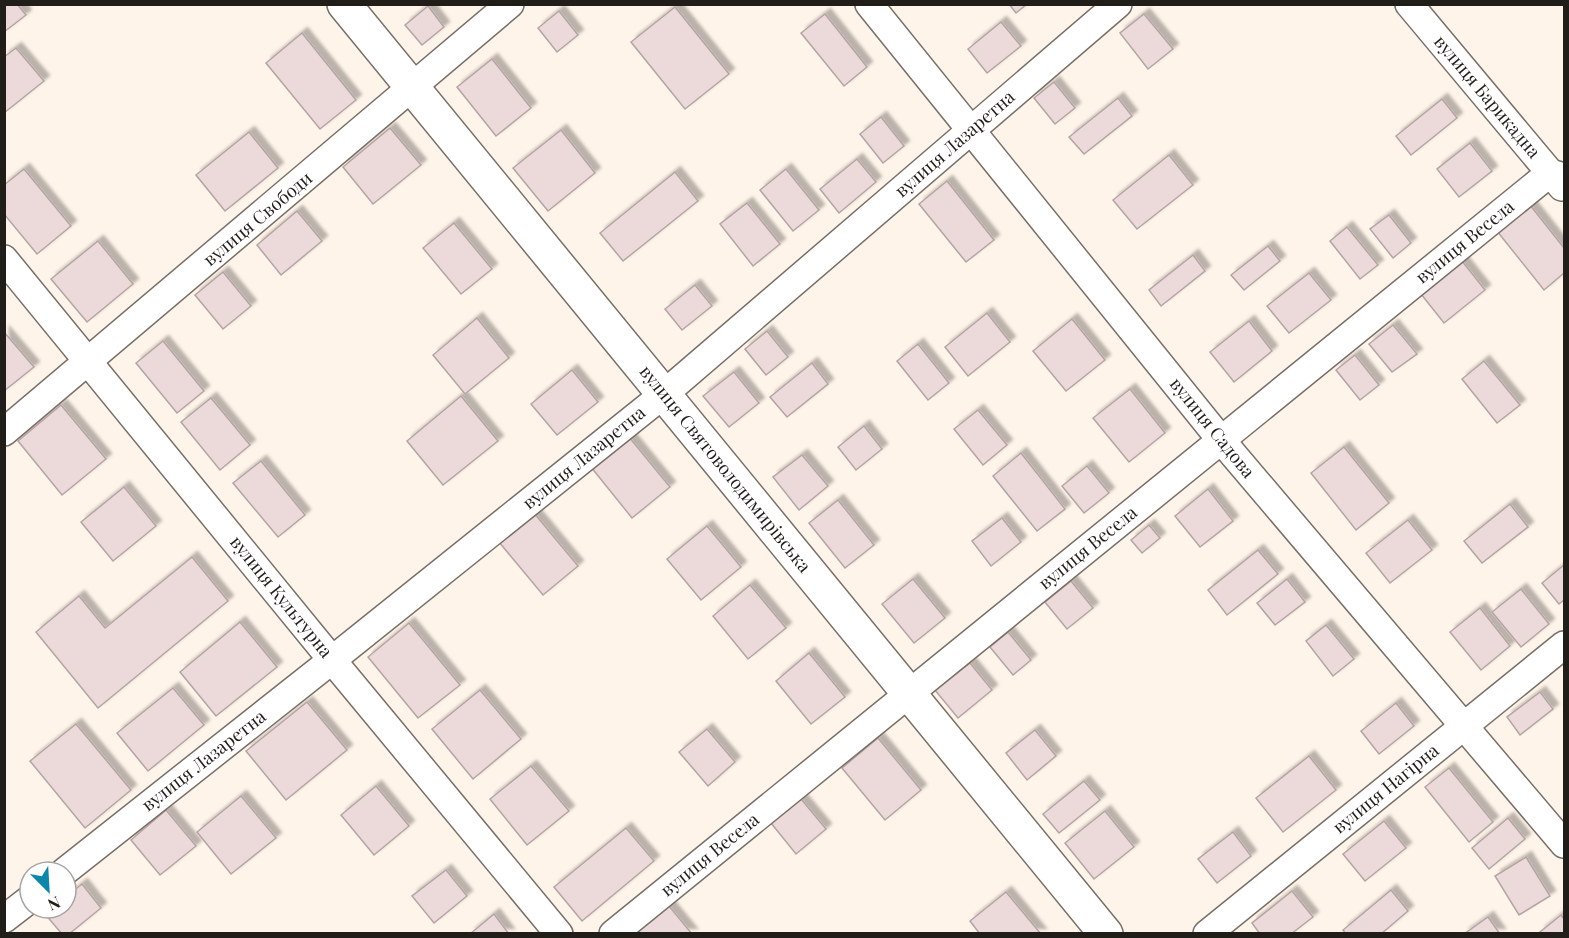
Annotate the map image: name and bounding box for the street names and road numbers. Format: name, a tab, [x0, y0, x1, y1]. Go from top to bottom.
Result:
street label: вулиця Барикадна	[1429, 30, 1546, 163]
street label: вулиця Лазаретна	[889, 84, 1019, 202]
street label: вулиця Свободи	[198, 166, 317, 271]
street label: вулиця Весела	[1410, 194, 1519, 288]
street label: вулиця Святоволодимирівська	[635, 360, 817, 577]
street label: вулиця Садова	[1165, 372, 1261, 483]
street label: вулиця Лазаретна	[517, 400, 650, 514]
street label: вулиця Весела	[1033, 500, 1142, 594]
street label: вулиця Культурна	[225, 530, 339, 662]
street label: вулиця Лазаретна	[136, 704, 271, 816]
street label: вулиця Нагірна	[1327, 738, 1443, 838]
street label: вулиця Весела	[655, 807, 764, 901]

